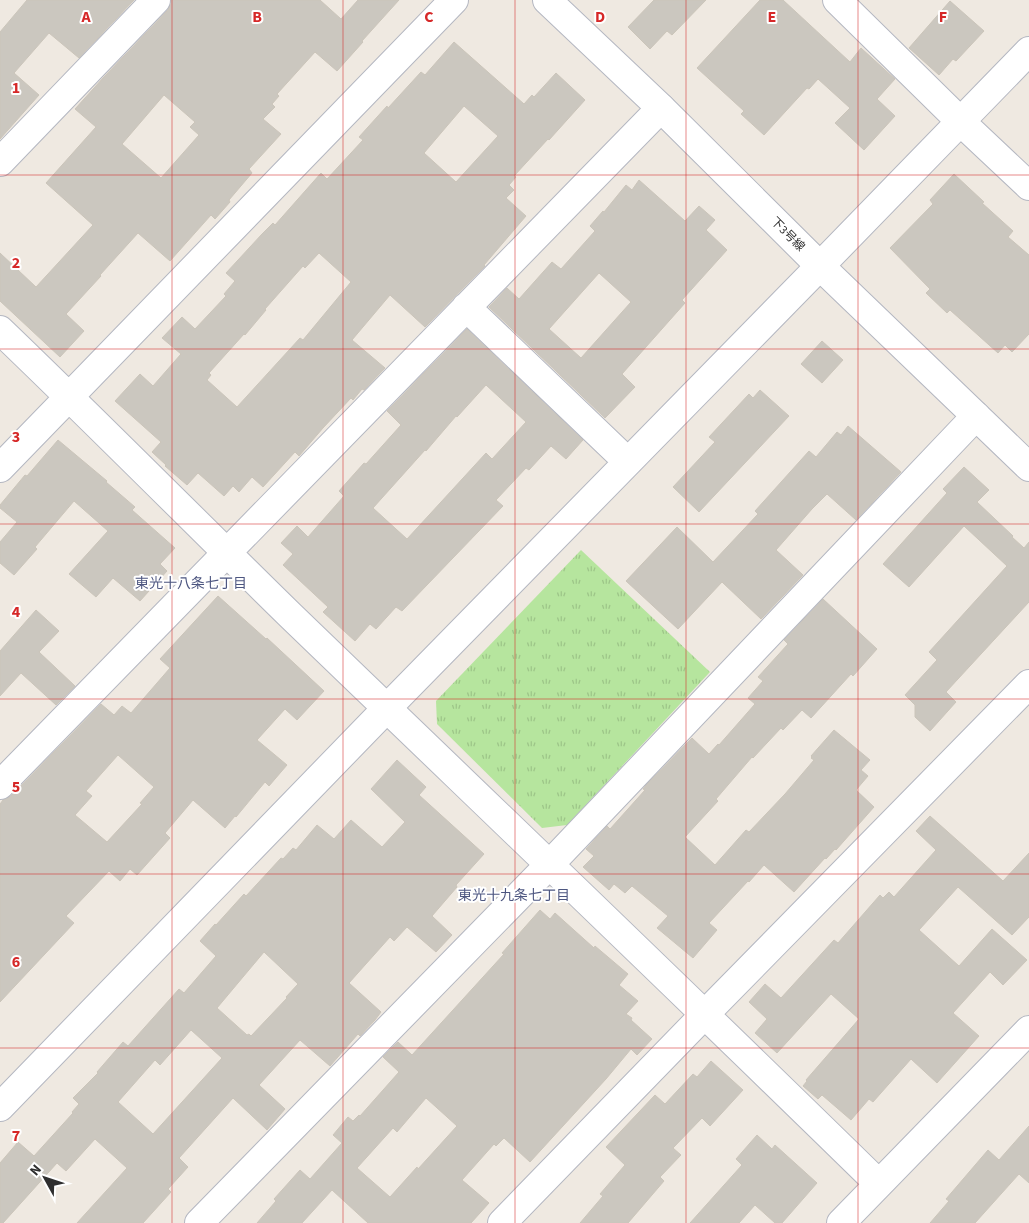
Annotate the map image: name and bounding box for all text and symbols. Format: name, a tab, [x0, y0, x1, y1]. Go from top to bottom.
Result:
text: A	[80, 6, 91, 28]
text: B	[252, 6, 262, 28]
text: C	[424, 6, 434, 28]
text: D	[595, 6, 605, 28]
text: E	[768, 6, 776, 28]
text: F	[939, 6, 947, 28]
text: 1	[12, 77, 20, 99]
street label: 下3号線	[767, 214, 808, 255]
text: 2	[12, 252, 20, 274]
text: 3	[12, 426, 20, 448]
district label: 東光十八条七丁目	[135, 574, 247, 594]
text: 4	[12, 601, 21, 623]
text: 5	[12, 776, 20, 798]
district label: 東光十九条七丁目	[458, 886, 570, 906]
text: 6	[12, 951, 20, 973]
text: 7	[12, 1125, 20, 1147]
north arrow	[20, 1153, 70, 1203]
text: N	[25, 1160, 46, 1180]

